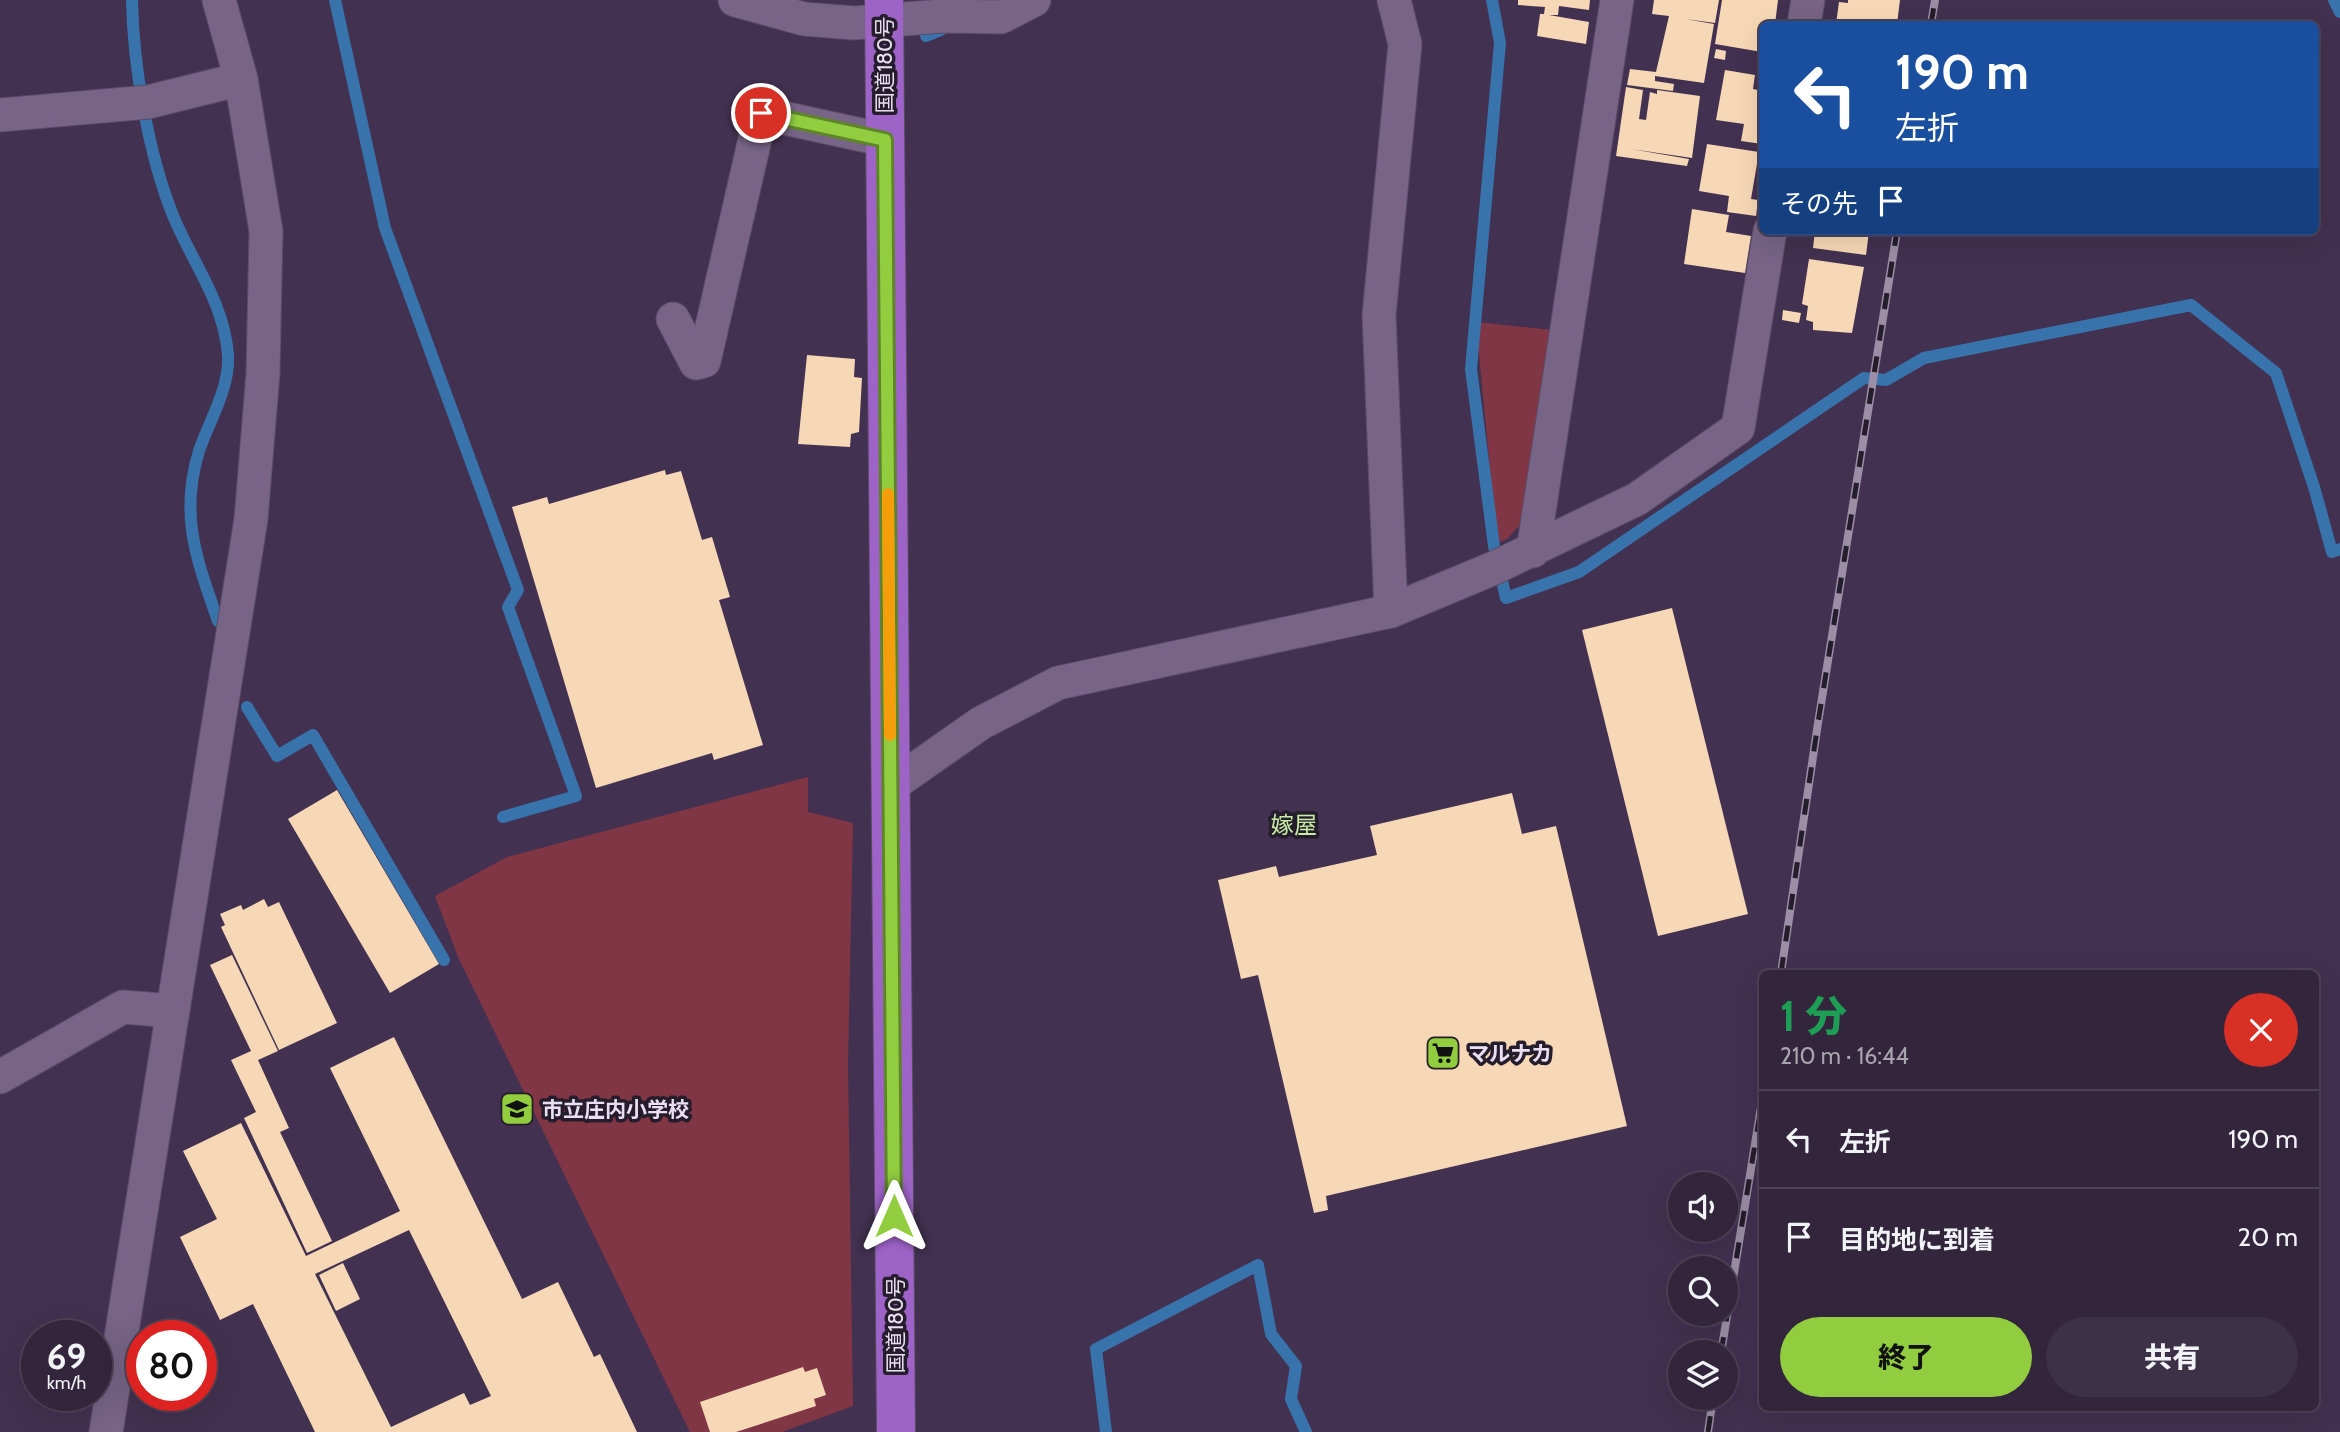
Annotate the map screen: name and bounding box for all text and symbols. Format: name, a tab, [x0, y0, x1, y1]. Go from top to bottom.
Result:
street label: 国道180号	[872, 16, 897, 114]
text: 190 m	[1895, 42, 2029, 101]
icon: left	[1780, 49, 1871, 140]
pin	[731, 83, 791, 143]
icon: arrive	[742, 94, 780, 132]
text: 左折	[1895, 108, 1959, 147]
icon: arrive	[1872, 182, 1910, 220]
text: その先	[1780, 188, 1858, 220]
district label: 嫁屋	[1271, 811, 1317, 839]
text: 1 分	[1780, 990, 1847, 1042]
button: close	[2224, 993, 2298, 1067]
supermarket icon: マルナカ	[1424, 1034, 1462, 1072]
place label: マルナカ	[1468, 1041, 1552, 1066]
text: 210 m · 16:44	[1780, 1042, 1909, 1070]
school or university icon: 市立庄内小学校	[498, 1090, 536, 1128]
place label: 市立庄内小学校	[542, 1097, 689, 1122]
icon: left	[1780, 1120, 1818, 1158]
text: 190 m	[2228, 1123, 2298, 1155]
text: 左折	[1839, 1126, 1891, 1158]
map controls	[1668, 1172, 1738, 1410]
button: sound	[1668, 1172, 1738, 1242]
position arrow	[857, 1179, 931, 1253]
icon: arrive	[1780, 1218, 1818, 1256]
text: 20 m	[2238, 1221, 2298, 1253]
text: 目的地に到着	[1839, 1224, 1995, 1256]
button: search	[1668, 1256, 1738, 1326]
street label: 国道180号	[883, 1276, 908, 1374]
button: 終了	[1780, 1317, 2032, 1397]
button: 共有	[2046, 1317, 2298, 1397]
speed limit sign: 80	[126, 1320, 217, 1411]
text: 69	[47, 1335, 86, 1378]
button: layers	[1668, 1340, 1738, 1410]
text: km/h	[47, 1372, 86, 1394]

